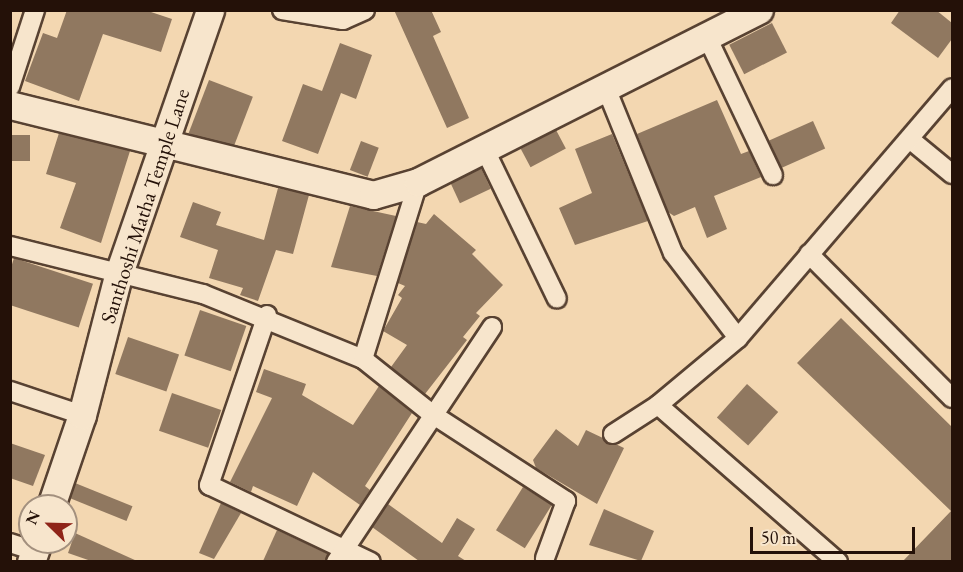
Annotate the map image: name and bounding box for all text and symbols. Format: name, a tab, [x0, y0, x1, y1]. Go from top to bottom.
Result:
street label: Santhoshi Matha Temple Lane	[95, 86, 195, 326]
north arrow	[18, 494, 78, 554]
text: N	[21, 507, 45, 528]
scale bar	[753, 515, 918, 553]
text: 50 m	[761, 526, 796, 549]

